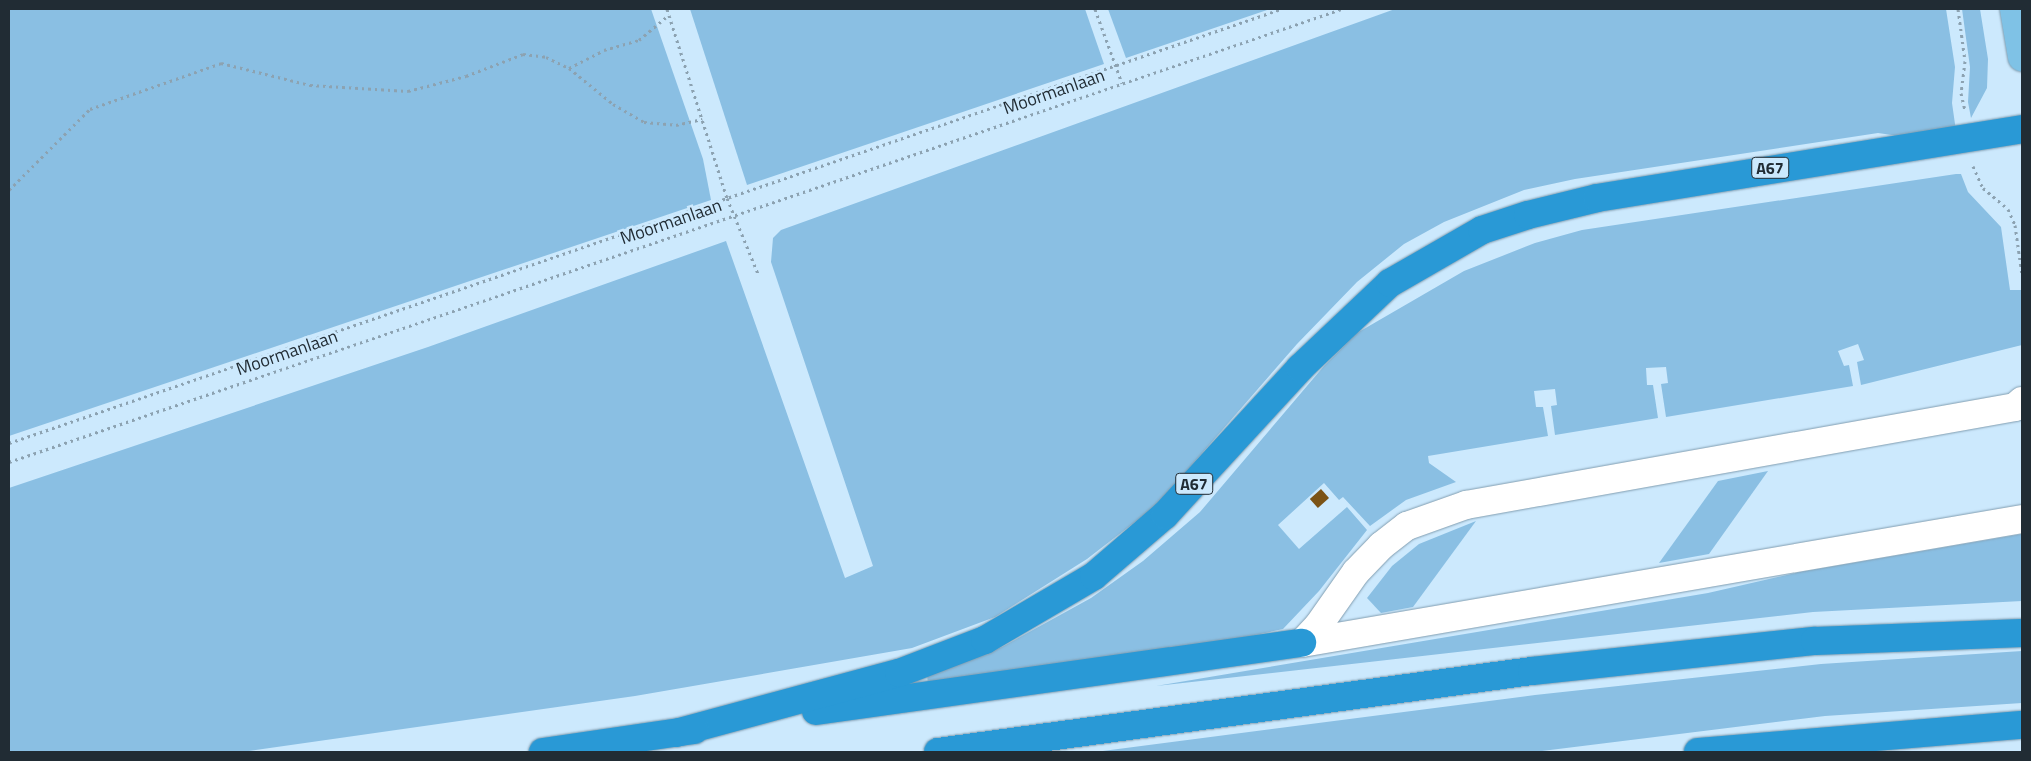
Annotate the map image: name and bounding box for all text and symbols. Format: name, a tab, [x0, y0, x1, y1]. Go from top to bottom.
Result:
street label: Moormanlaan	[1000, 65, 1108, 119]
road number: A67	[1750, 154, 1790, 182]
street label: Moormanlaan	[617, 195, 725, 249]
street label: Moormanlaan	[233, 326, 341, 380]
road number: A67	[1174, 470, 1214, 498]

